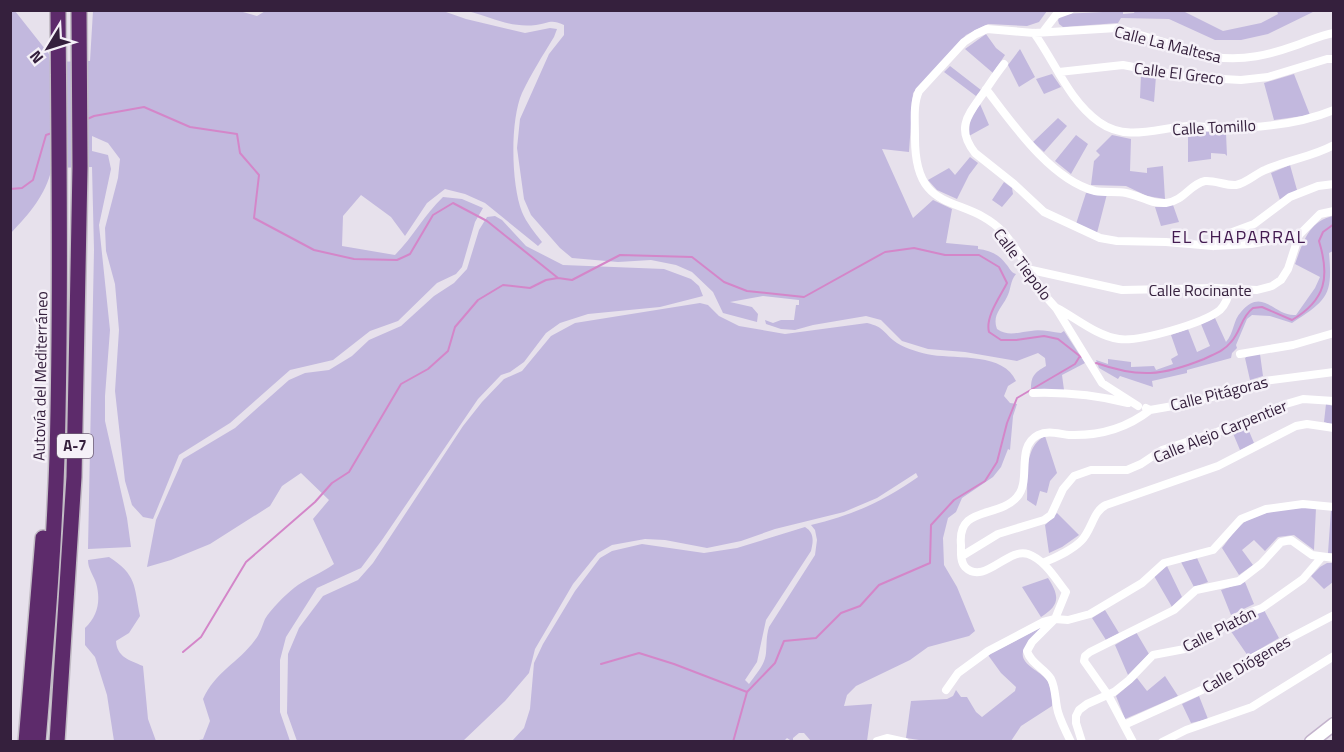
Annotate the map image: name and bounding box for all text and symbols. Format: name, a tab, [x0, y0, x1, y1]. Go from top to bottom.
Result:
north arrow	[18, 18, 78, 78]
street label: Calle La Maltesa	[1112, 19, 1224, 69]
text: N	[23, 45, 49, 69]
street label: Calle El Greco	[1133, 56, 1225, 90]
street label: Calle Tomillo	[1172, 113, 1256, 141]
street label: Calle Tiepolo	[988, 223, 1058, 305]
district label: EL CHAPARRAL	[1171, 223, 1307, 250]
street label: Calle Rocinante	[1148, 278, 1252, 302]
street label: Autovía del Mediterráneo	[27, 291, 53, 461]
street label: Calle Pitágoras	[1168, 369, 1270, 417]
street label: Calle Alejo Carpentier	[1149, 393, 1291, 469]
road number: A-7	[57, 434, 93, 458]
street label: Calle Platón	[1178, 600, 1260, 658]
street label: Calle Diógenes	[1197, 629, 1295, 699]

